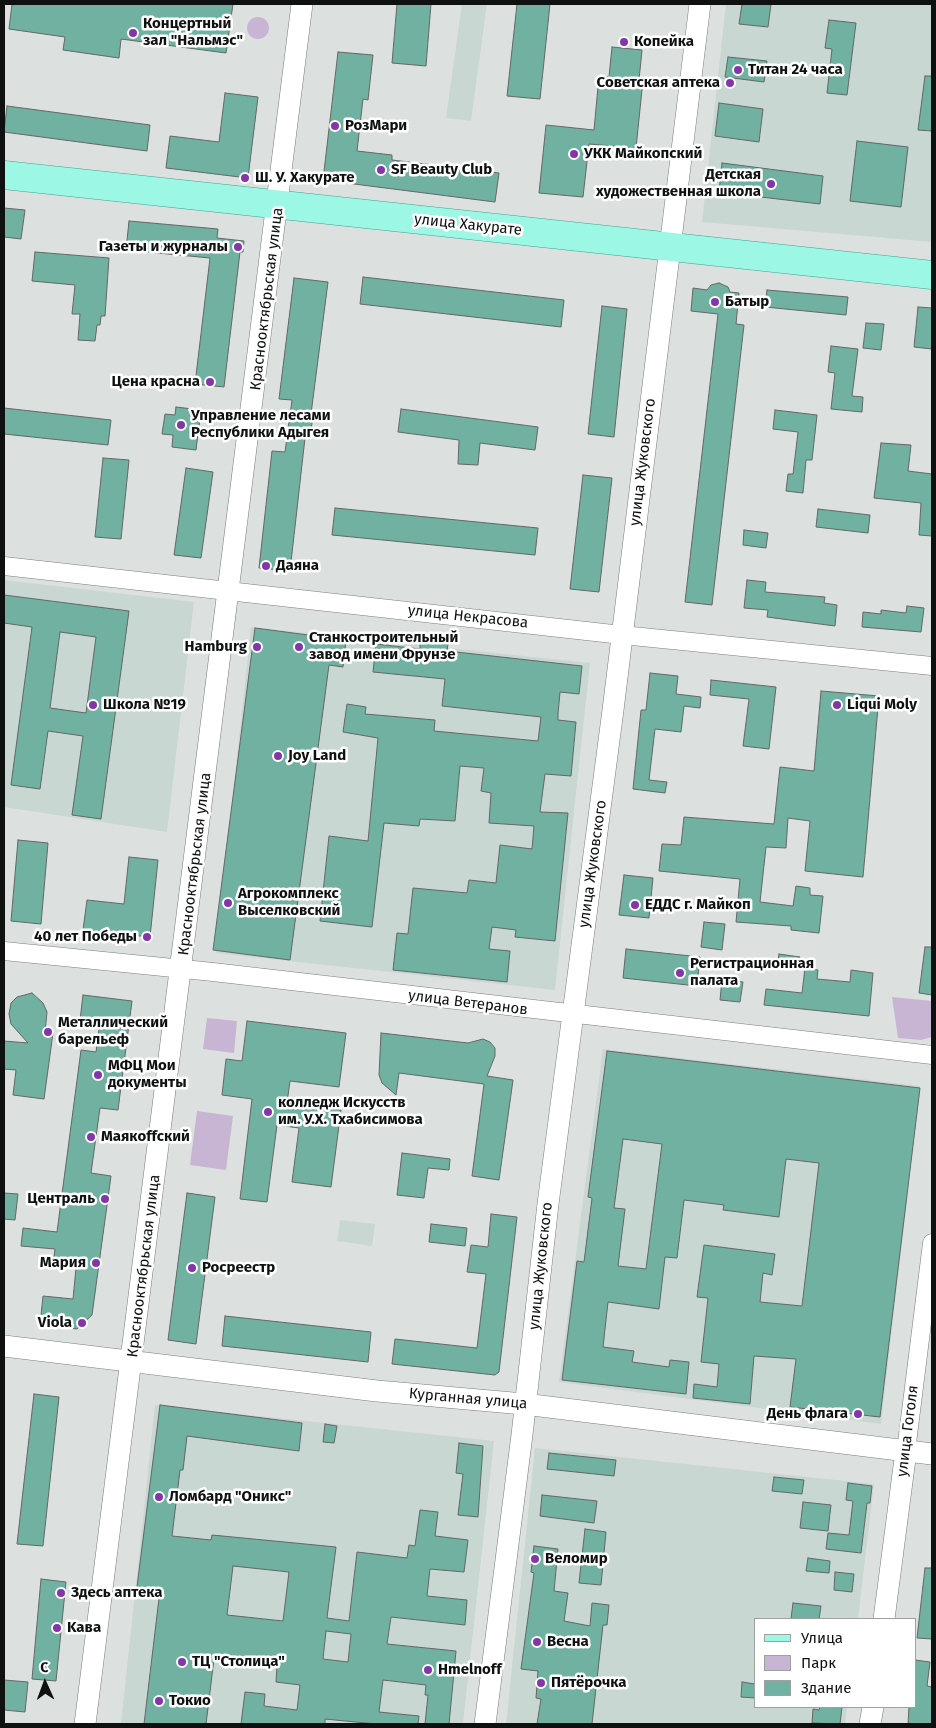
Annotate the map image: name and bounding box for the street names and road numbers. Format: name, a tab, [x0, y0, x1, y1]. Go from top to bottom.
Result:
street label: Краснооктябрьская улица	[247, 207, 287, 391]
street label: улица Хакурате	[413, 210, 523, 240]
street label: улица Жуковского	[626, 397, 660, 527]
street label: улица Некрасова	[407, 602, 529, 632]
street label: Краснооктябрьская улица	[175, 772, 215, 956]
street label: улица Жуковского	[575, 799, 611, 929]
street label: улица Ветеранов	[407, 987, 529, 1019]
street label: Краснооктябрьская улица	[124, 1174, 164, 1358]
street label: улица Жуковского	[525, 1201, 557, 1331]
street label: улица Гоголя	[893, 1384, 923, 1478]
street label: Курганная улица	[408, 1385, 528, 1413]

